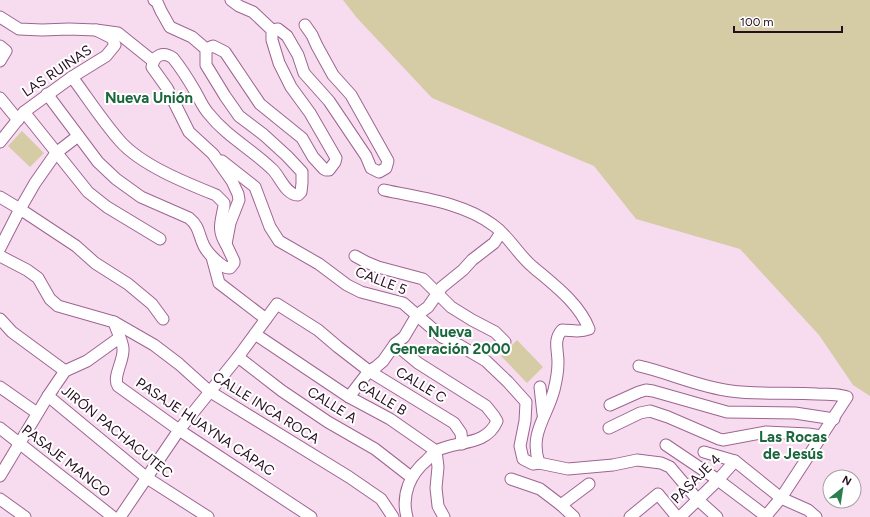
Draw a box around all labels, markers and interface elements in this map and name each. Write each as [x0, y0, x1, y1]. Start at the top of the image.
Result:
scale bar [734, 8, 842, 34]
text: 100 m [740, 15, 774, 29]
street label: LAS RUINAS [19, 42, 95, 100]
district label: Nueva Unión [105, 89, 193, 107]
street label: CALLE 5 [353, 263, 409, 299]
district label: Nueva Generación 2000 [390, 323, 511, 358]
street label: CALLE C [393, 363, 449, 407]
street label: CALLE INCA ROCA [209, 368, 323, 448]
street label: PASAJE HUAYNA CÁPAC [132, 374, 278, 480]
street label: CALLE B [354, 377, 410, 419]
street label: JIRÓN PACHACUTEC [58, 382, 176, 482]
street label: CALLE A [304, 383, 360, 427]
street label: PASAJE MANCO [18, 421, 114, 501]
district label: Las Rocas de Jesús [759, 428, 827, 463]
street label: PASAJE 4 [668, 450, 725, 507]
north arrow [822, 469, 862, 509]
text: N [840, 473, 854, 489]

